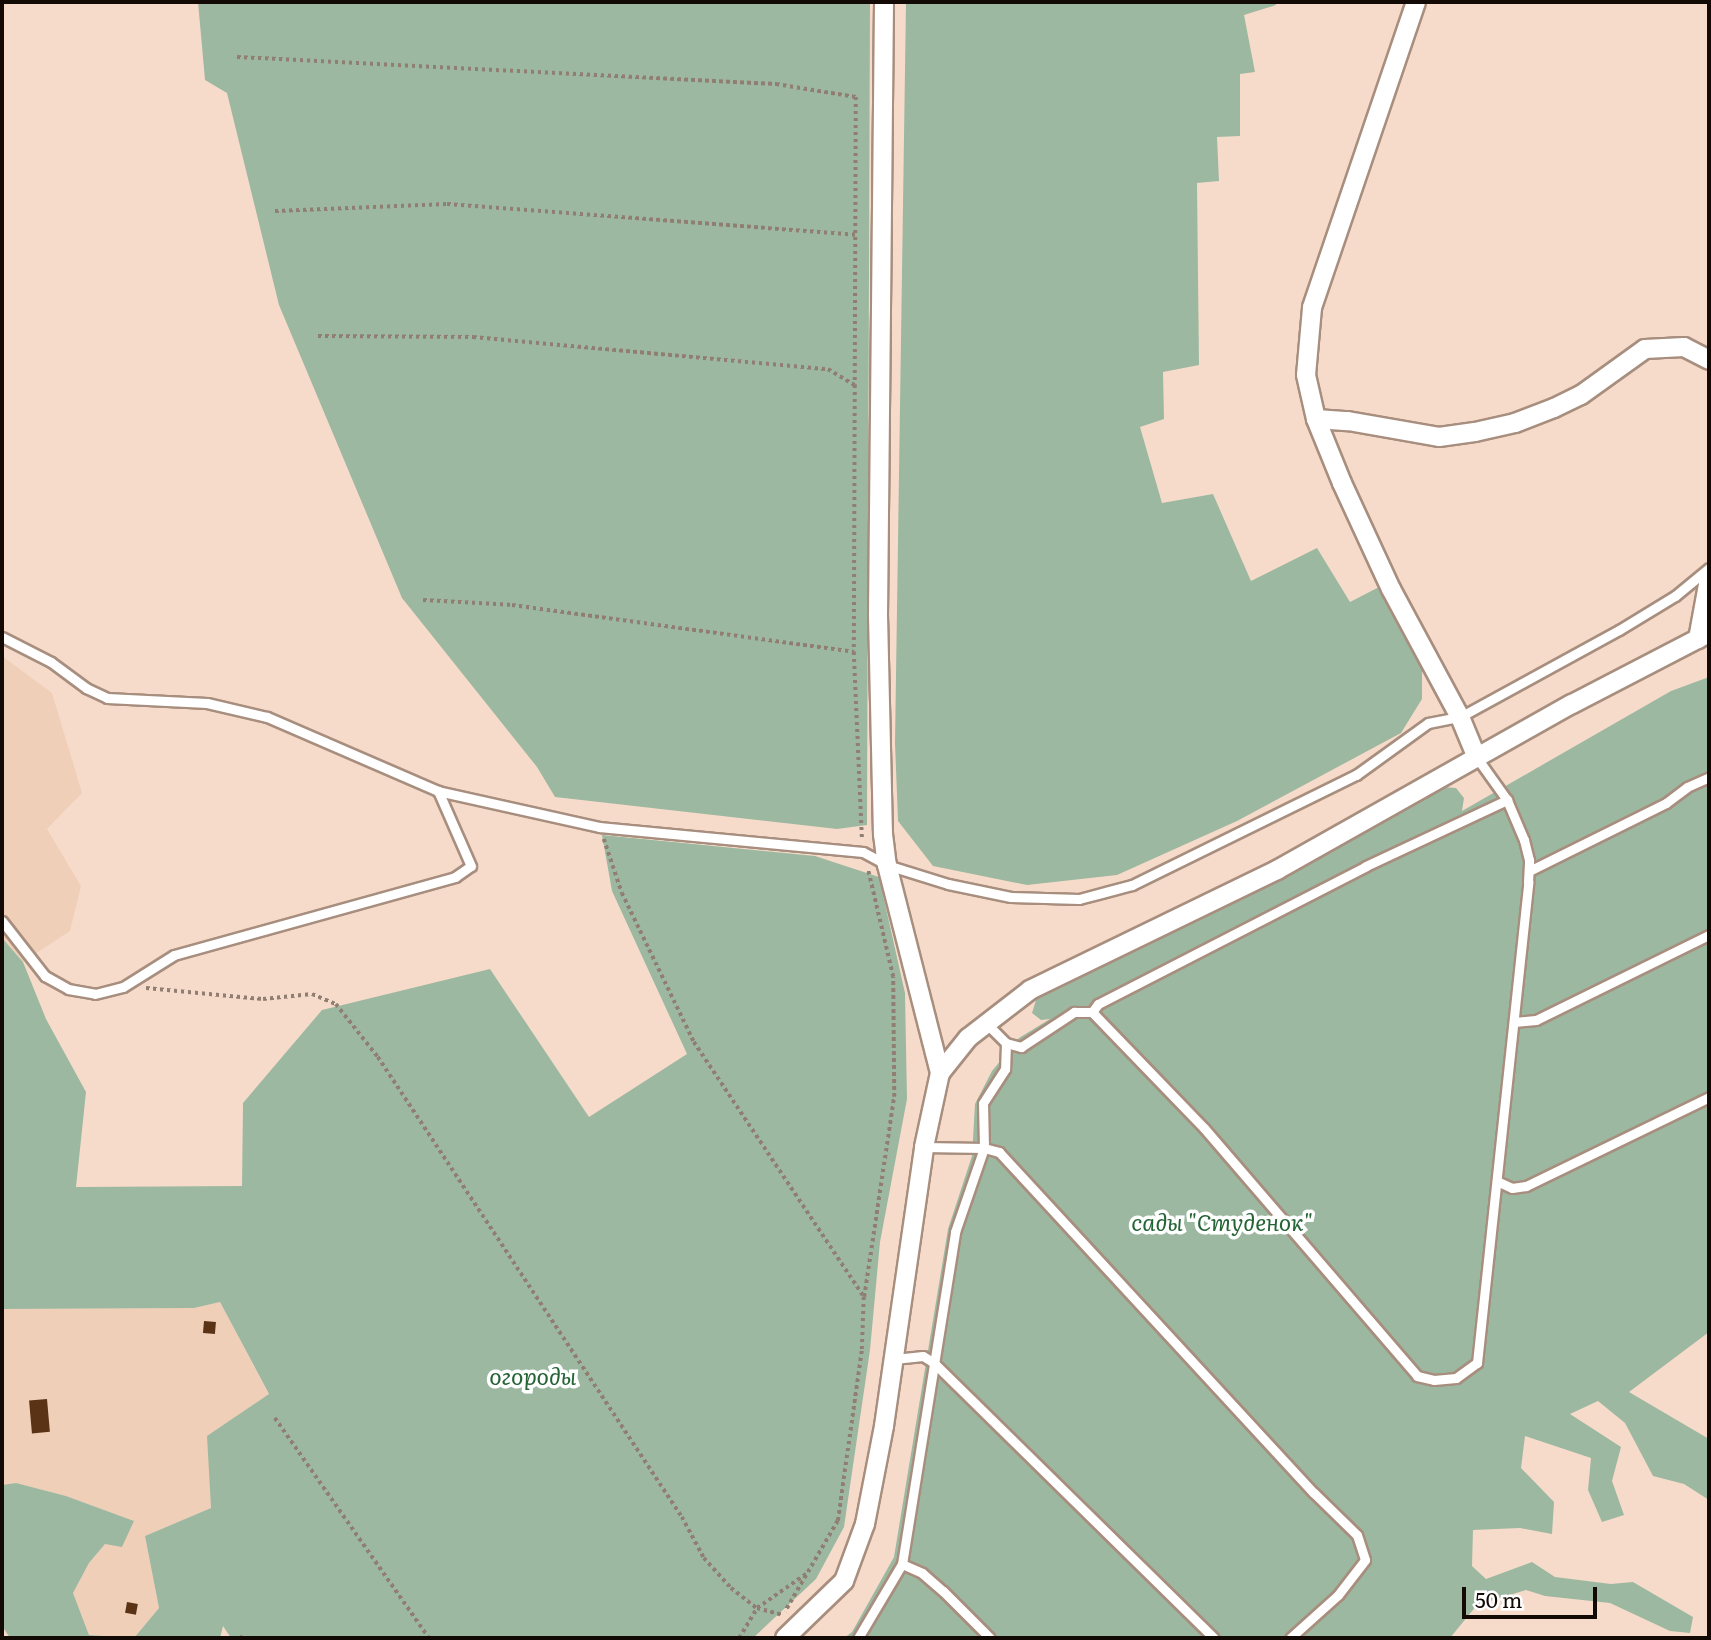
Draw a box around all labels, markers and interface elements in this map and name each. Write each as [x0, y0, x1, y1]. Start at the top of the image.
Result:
park label: сады "Студенок" [1131, 1207, 1313, 1235]
park label: огороды [489, 1361, 577, 1389]
scale bar [1466, 1574, 1601, 1618]
text: 50 m [1475, 1583, 1522, 1614]

